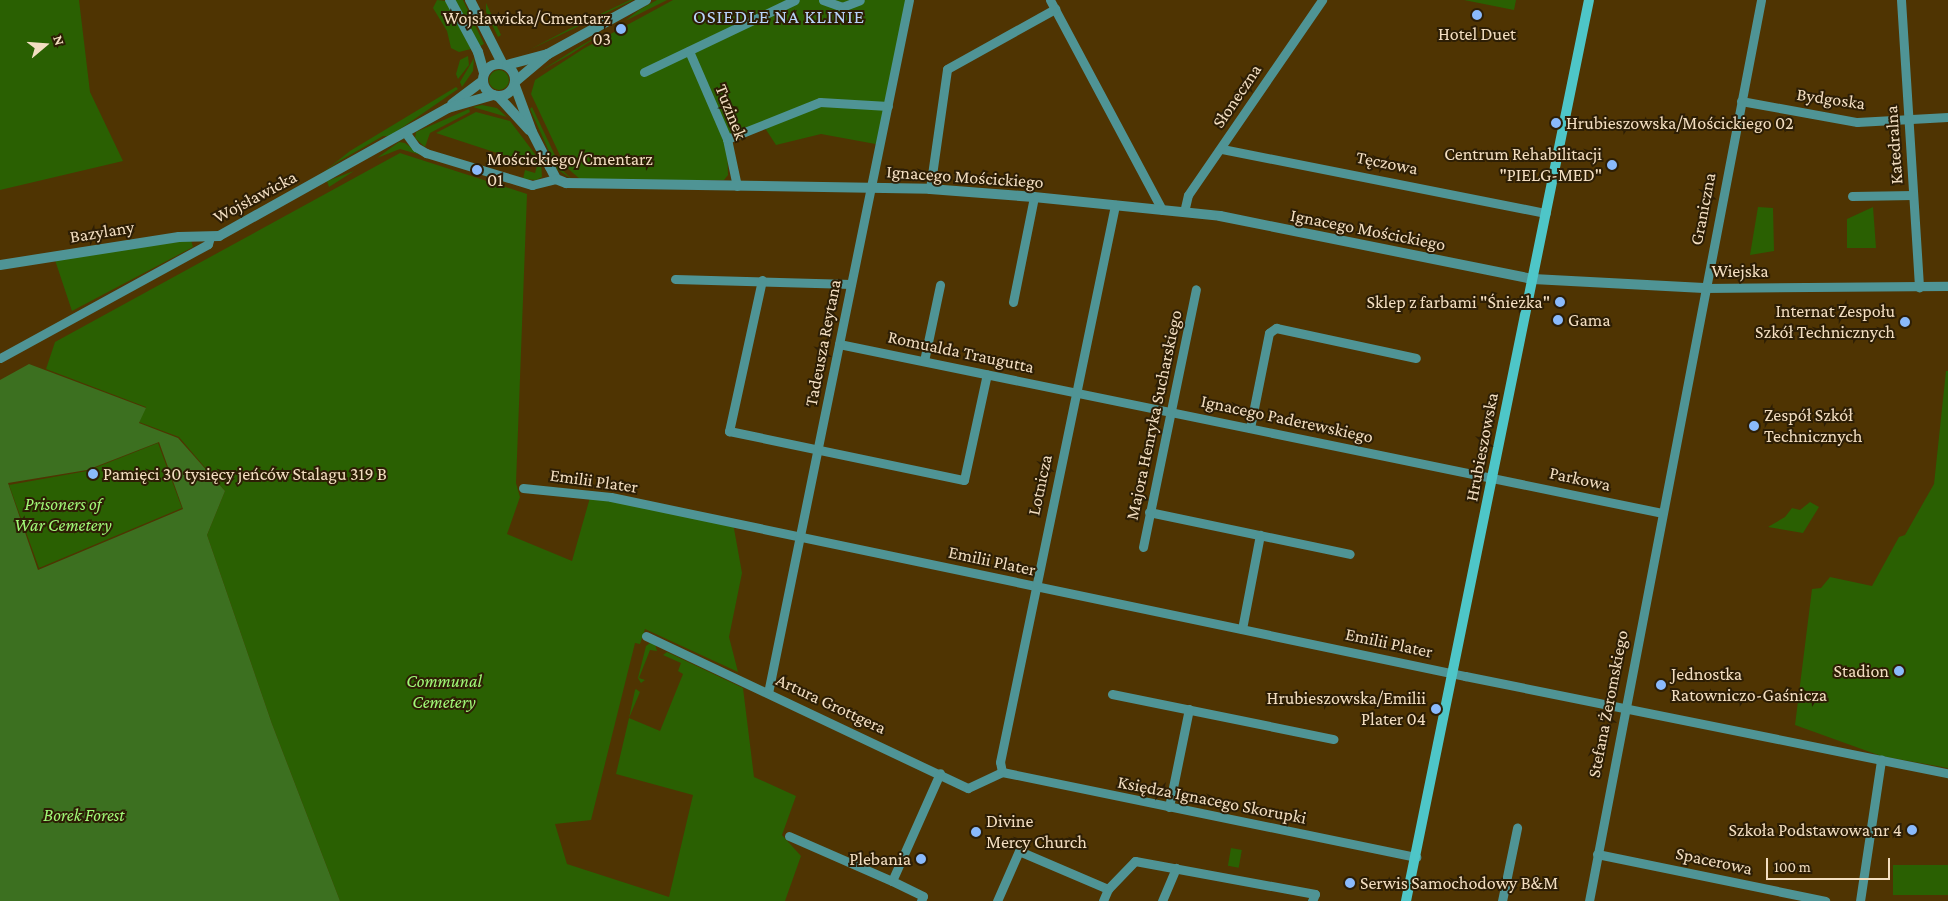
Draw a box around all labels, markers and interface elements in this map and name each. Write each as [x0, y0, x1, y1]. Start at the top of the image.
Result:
district label: OSIEDLE NA KLINIE [691, 6, 867, 28]
place label: Wojsławicka/Cmentarz 03 [443, 8, 611, 50]
marker: Hotel Duet [1471, 9, 1483, 21]
north arrow [20, 20, 70, 70]
marker: Wojsławicka/Cmentarz 03 [615, 23, 627, 35]
place label: Hotel Duet [1438, 23, 1516, 45]
text: N [50, 33, 68, 47]
street label: Słoneczna [1208, 60, 1266, 132]
street label: Tuzinek [710, 81, 752, 143]
street label: Bydgoska [1795, 84, 1867, 114]
street label: Katedralna [1880, 105, 1908, 185]
place label: Hrubieszowska/Mościckiego 02 [1566, 112, 1794, 134]
marker: Hrubieszowska/Mościckiego 02 [1550, 117, 1562, 129]
place label: Centrum Rehabilitacji "PIELG-MED" [1444, 144, 1602, 186]
street label: Tęczowa [1354, 146, 1420, 180]
place label: Mościckiego/Cmentarz 01 [487, 149, 653, 192]
marker: Centrum Rehabilitacji "PIELG-MED" [1606, 159, 1618, 171]
street label: Ignacego Mościckiego [886, 161, 1044, 193]
marker: Mościckiego/Cmentarz 01 [471, 164, 483, 176]
street label: Wojsławicka [210, 166, 300, 228]
street label: Graniczna [1685, 171, 1721, 247]
street label: Ignacego Mościckiego [1289, 204, 1447, 256]
street label: Bazylany [68, 216, 136, 248]
street label: Wiejska [1711, 260, 1769, 282]
street label: Tadeusza Reytana [800, 278, 846, 408]
place label: Sklep z farbami "Śnieżka" [1367, 291, 1550, 313]
marker: Sklep z farbami "Śnieżka" [1554, 296, 1566, 308]
place label: Internat Zespołu Szkół Technicznych [1755, 301, 1895, 344]
street label: Majora Henryka Sucharskiego [1121, 308, 1187, 522]
place label: Gama [1568, 309, 1611, 331]
marker: Gama [1552, 314, 1564, 326]
marker: Internat Zespołu Szkół Technicznych [1899, 316, 1911, 328]
street label: Romualda Traugutta [886, 326, 1036, 378]
street label: Ignacego Paderewskiego [1199, 390, 1375, 448]
street label: Hrubieszowska [1461, 391, 1503, 503]
place label: Zespół Szkół Technicznych [1764, 405, 1862, 448]
marker: Zespół Szkół Technicznych [1748, 420, 1760, 432]
street label: Lotnicza [1023, 453, 1057, 517]
street label: Parkowa [1547, 462, 1613, 496]
place label: Pamięci 30 tysięcy jeńców Stalagu 319 B [103, 463, 387, 485]
street label: Emilii Plater [549, 464, 639, 498]
marker: Pamięci 30 tysięcy jeńców Stalagu 319 B [87, 468, 99, 480]
park label: Prisoners of War Cemetery [14, 494, 112, 536]
street label: Emilii Plater [946, 541, 1038, 581]
street label: Emilii Plater [1343, 623, 1435, 663]
street label: Stefana Żeromskiego [1583, 628, 1633, 780]
place label: Stadion [1834, 660, 1889, 682]
place label: Jednostka Ratowniczo-Gaśnicza [1671, 664, 1827, 706]
marker: Stadion [1893, 665, 1905, 677]
street label: Artura Grottgera [773, 669, 889, 739]
park label: Communal Cemetery [406, 671, 482, 714]
marker: Jednostka Ratowniczo-Gaśnicza [1655, 679, 1667, 691]
place label: Hrubieszowska/Emilii Plater 04 [1267, 688, 1426, 731]
marker: Hrubieszowska/Emilii Plater 04 [1430, 703, 1442, 715]
street label: Księdza Ignacego Skorupki [1116, 771, 1308, 829]
park label: Borek Forest [43, 804, 125, 826]
place label: Divine Mercy Church [986, 811, 1087, 854]
place label: Szkoła Podstawowa nr 4 [1728, 819, 1902, 841]
marker: Szkoła Podstawowa nr 4 [1906, 824, 1918, 836]
marker: Divine Mercy Church [970, 826, 982, 838]
street label: Spacerowa [1674, 842, 1754, 880]
place label: Plebania [849, 848, 911, 870]
scale bar [1768, 848, 1892, 880]
marker: Plebania [915, 853, 927, 865]
text: 100 m [1774, 859, 1811, 875]
place label: Serwis Samochodowy B&M [1360, 872, 1558, 894]
marker: Serwis Samochodowy B&M [1344, 877, 1356, 889]

